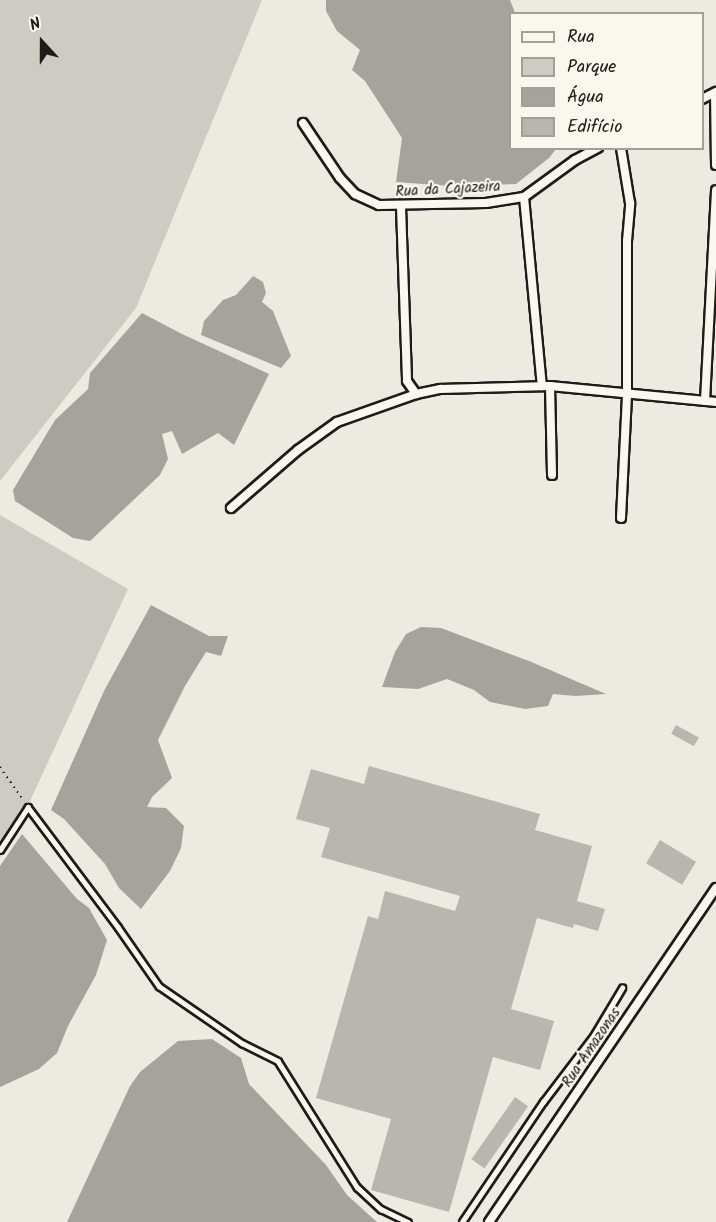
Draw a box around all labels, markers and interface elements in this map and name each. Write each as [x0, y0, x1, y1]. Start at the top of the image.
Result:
text: N [26, 11, 45, 38]
north arrow [12, 12, 72, 72]
legend [509, 12, 704, 150]
text: Rua [567, 23, 595, 52]
text: Parque [567, 53, 616, 82]
text: Água [567, 83, 604, 112]
text: Edifício [567, 113, 622, 142]
street label: Rua da Cajazeira [395, 178, 501, 202]
street label: Rua Amazonas [559, 1005, 625, 1091]

